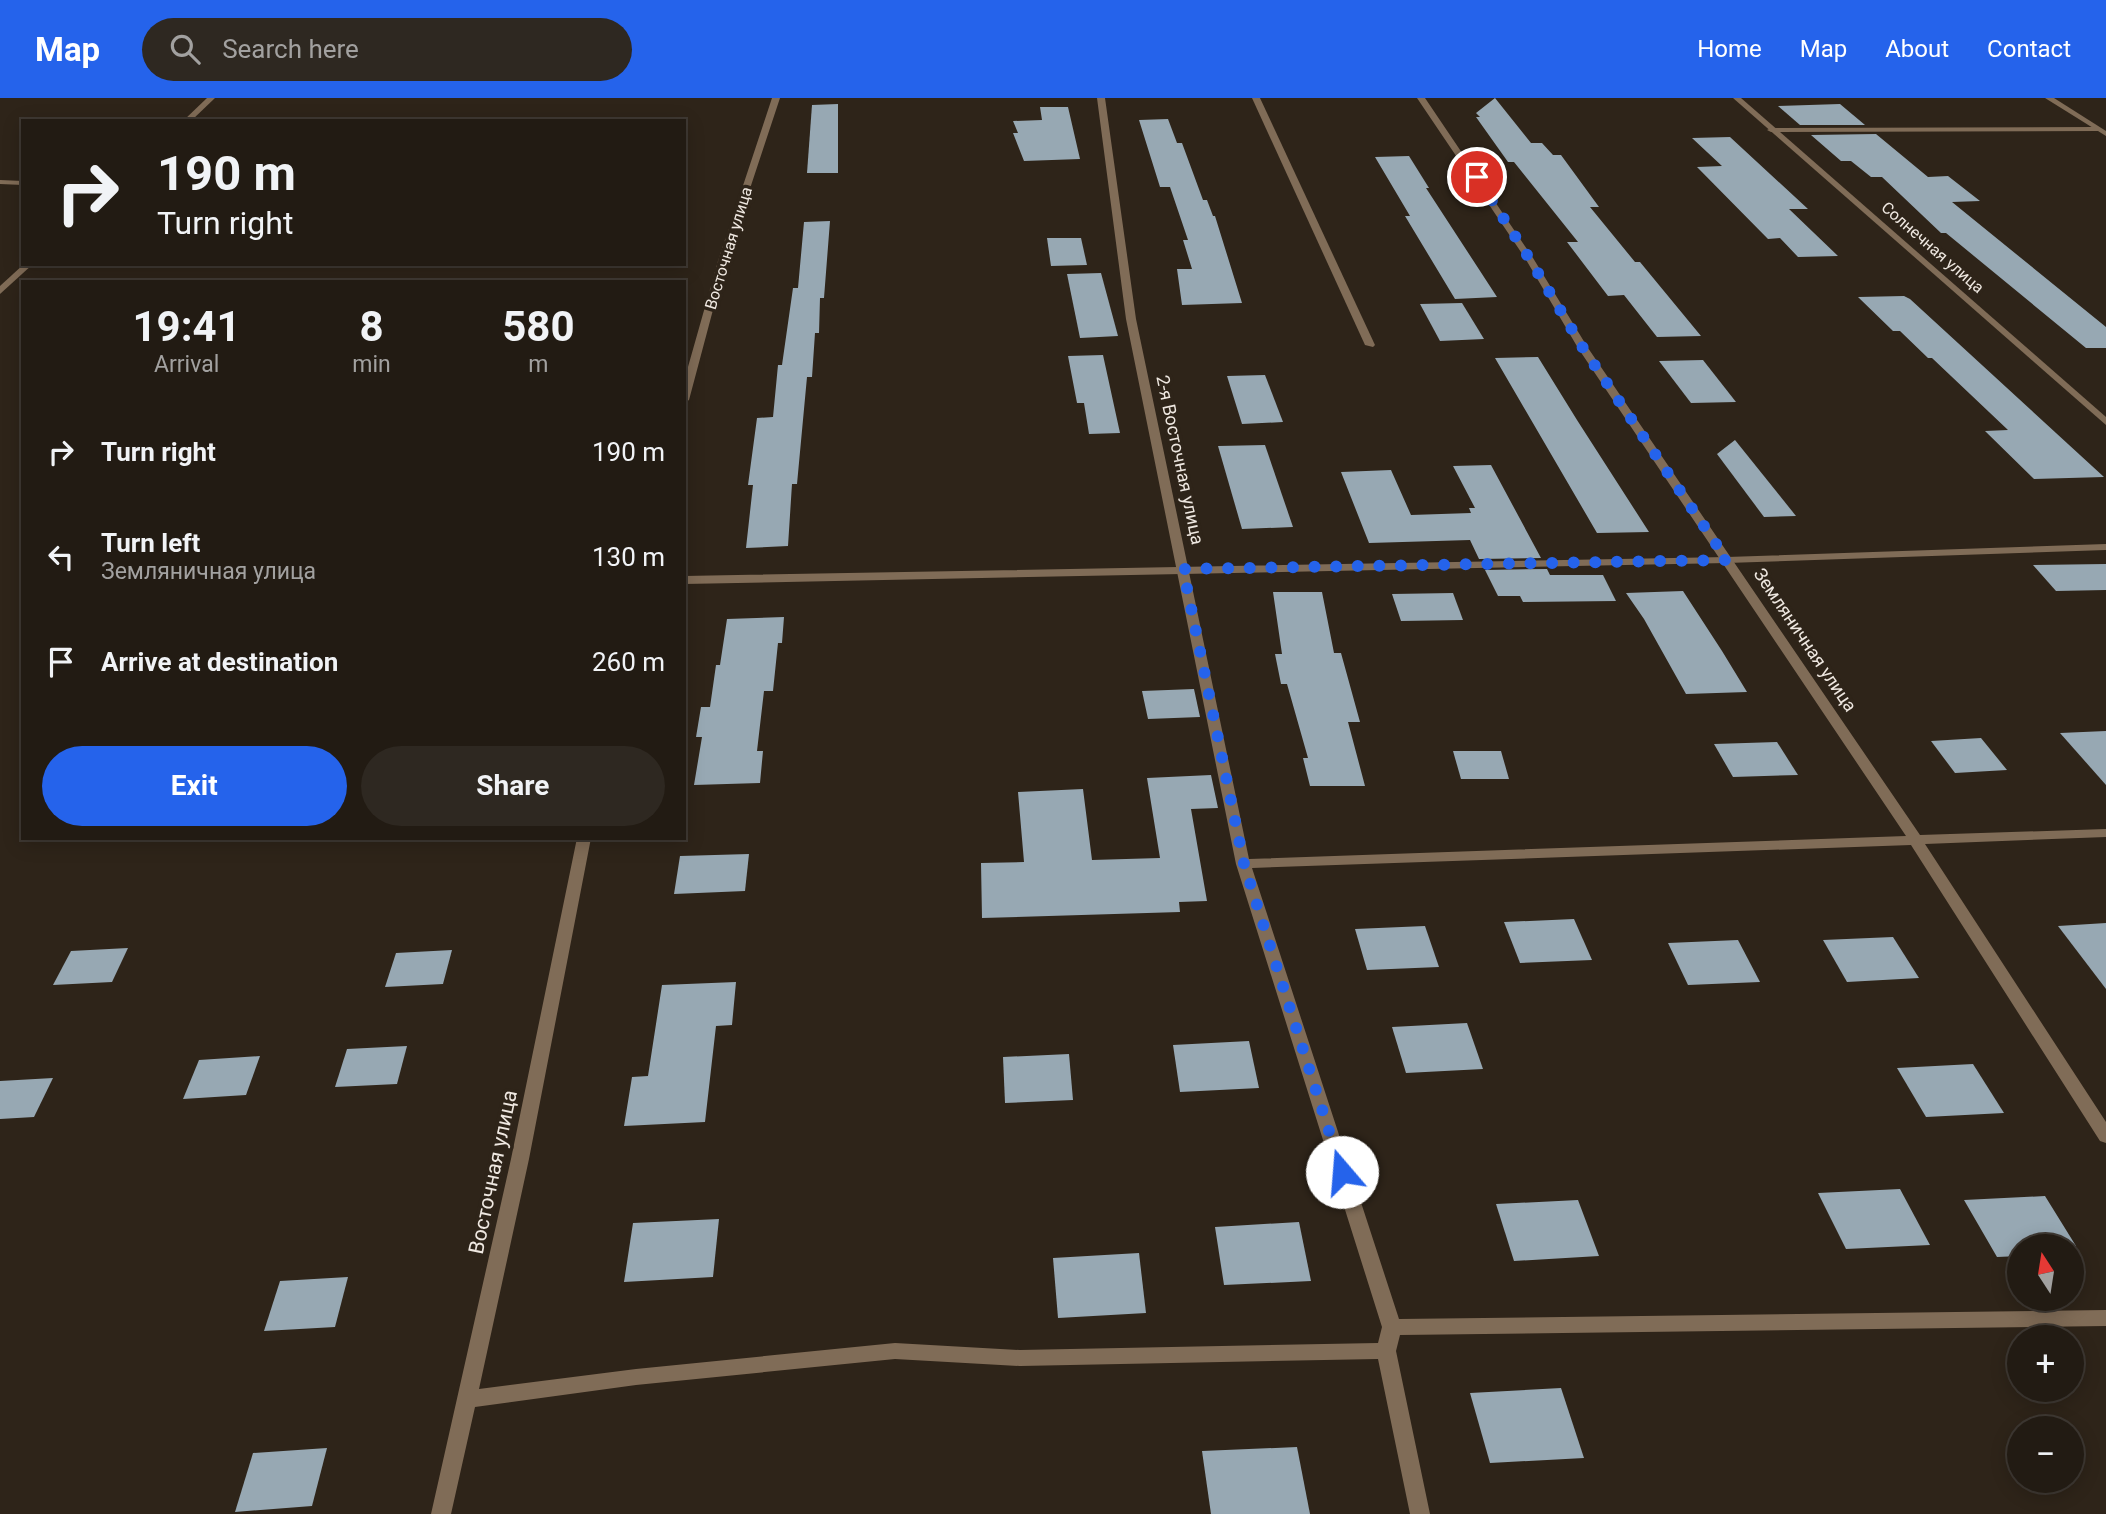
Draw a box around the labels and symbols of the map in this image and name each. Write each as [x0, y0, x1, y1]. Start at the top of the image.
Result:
pin [1447, 147, 1507, 207]
street label: Восточная улица [701, 185, 756, 312]
street label: Солнечная улица [1878, 198, 1988, 297]
street label: 2-я Восточная улица [1152, 373, 1209, 546]
street label: Земляничная улица [1750, 564, 1861, 715]
street label: Восточная улица [464, 1088, 522, 1256]
position arrow [1305, 1135, 1379, 1209]
north arrow [2007, 1234, 2084, 1311]

